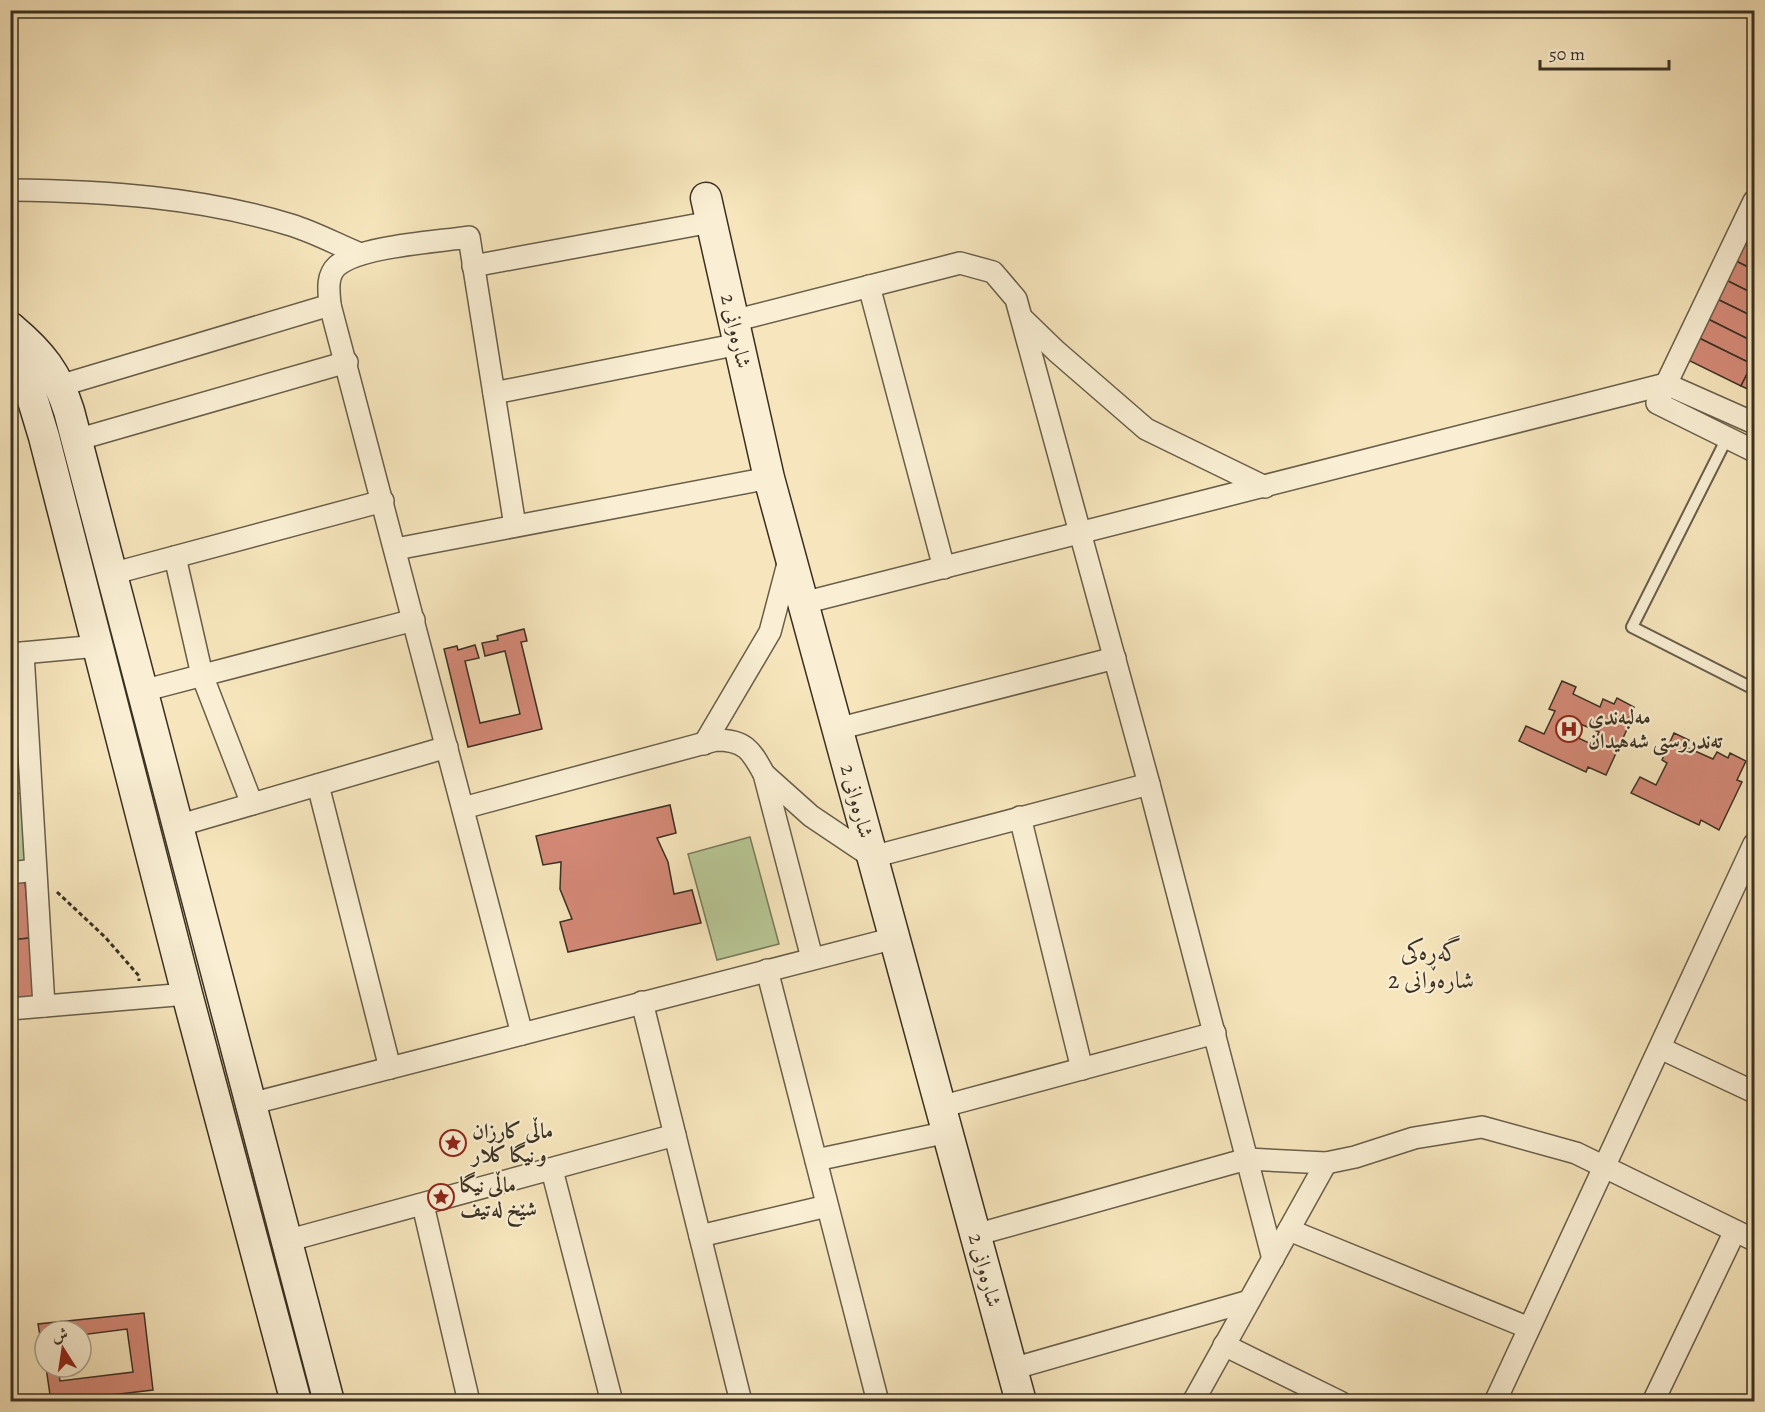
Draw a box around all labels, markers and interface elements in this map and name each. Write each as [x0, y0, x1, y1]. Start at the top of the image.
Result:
scale bar [1540, 33, 1669, 71]
text: 50 m [1549, 42, 1585, 66]
street label: شارەوانی 2 [714, 291, 758, 371]
place label: مەلبەندی تەندروستی شەهیدان [1588, 703, 1723, 756]
hospital icon: مەلبەندی تەندروستی شەهیدان [1554, 714, 1584, 744]
street label: شارەوانی 2 [834, 761, 880, 841]
district label: گەڕەکی شارەوانی 2 [1388, 935, 1474, 996]
place label: ماڵی کارزان و نیگا کلار [470, 1117, 553, 1169]
place icon: ماڵی کارزان و نیگا کلار [438, 1128, 468, 1158]
place label: ماڵی نیگا شێخ لەتیف [460, 1171, 537, 1228]
place icon: ماڵی نیگا شێخ لەتیف [426, 1182, 456, 1212]
street label: شارەوانی 2 [962, 1230, 1008, 1310]
north arrow [33, 1319, 93, 1379]
text: ش [50, 1323, 70, 1348]

